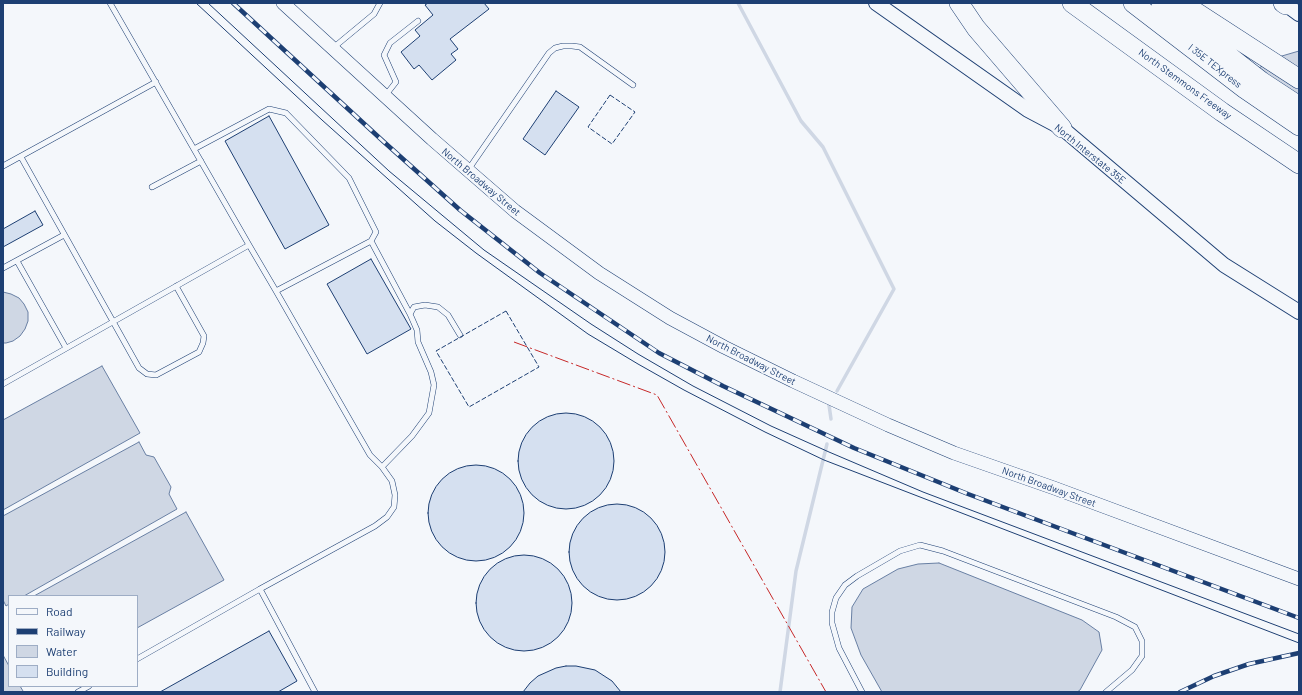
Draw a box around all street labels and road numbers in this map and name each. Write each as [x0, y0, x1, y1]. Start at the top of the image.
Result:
street label: I 35E TEXpress [1186, 41, 1244, 91]
street label: North Stemmons Freeway [1136, 46, 1234, 122]
street label: North Interstate 35E [1052, 122, 1128, 186]
street label: North Broadway Street [439, 146, 523, 218]
street label: North Broadway Street [704, 332, 798, 388]
street label: North Broadway Street [1000, 464, 1098, 510]

